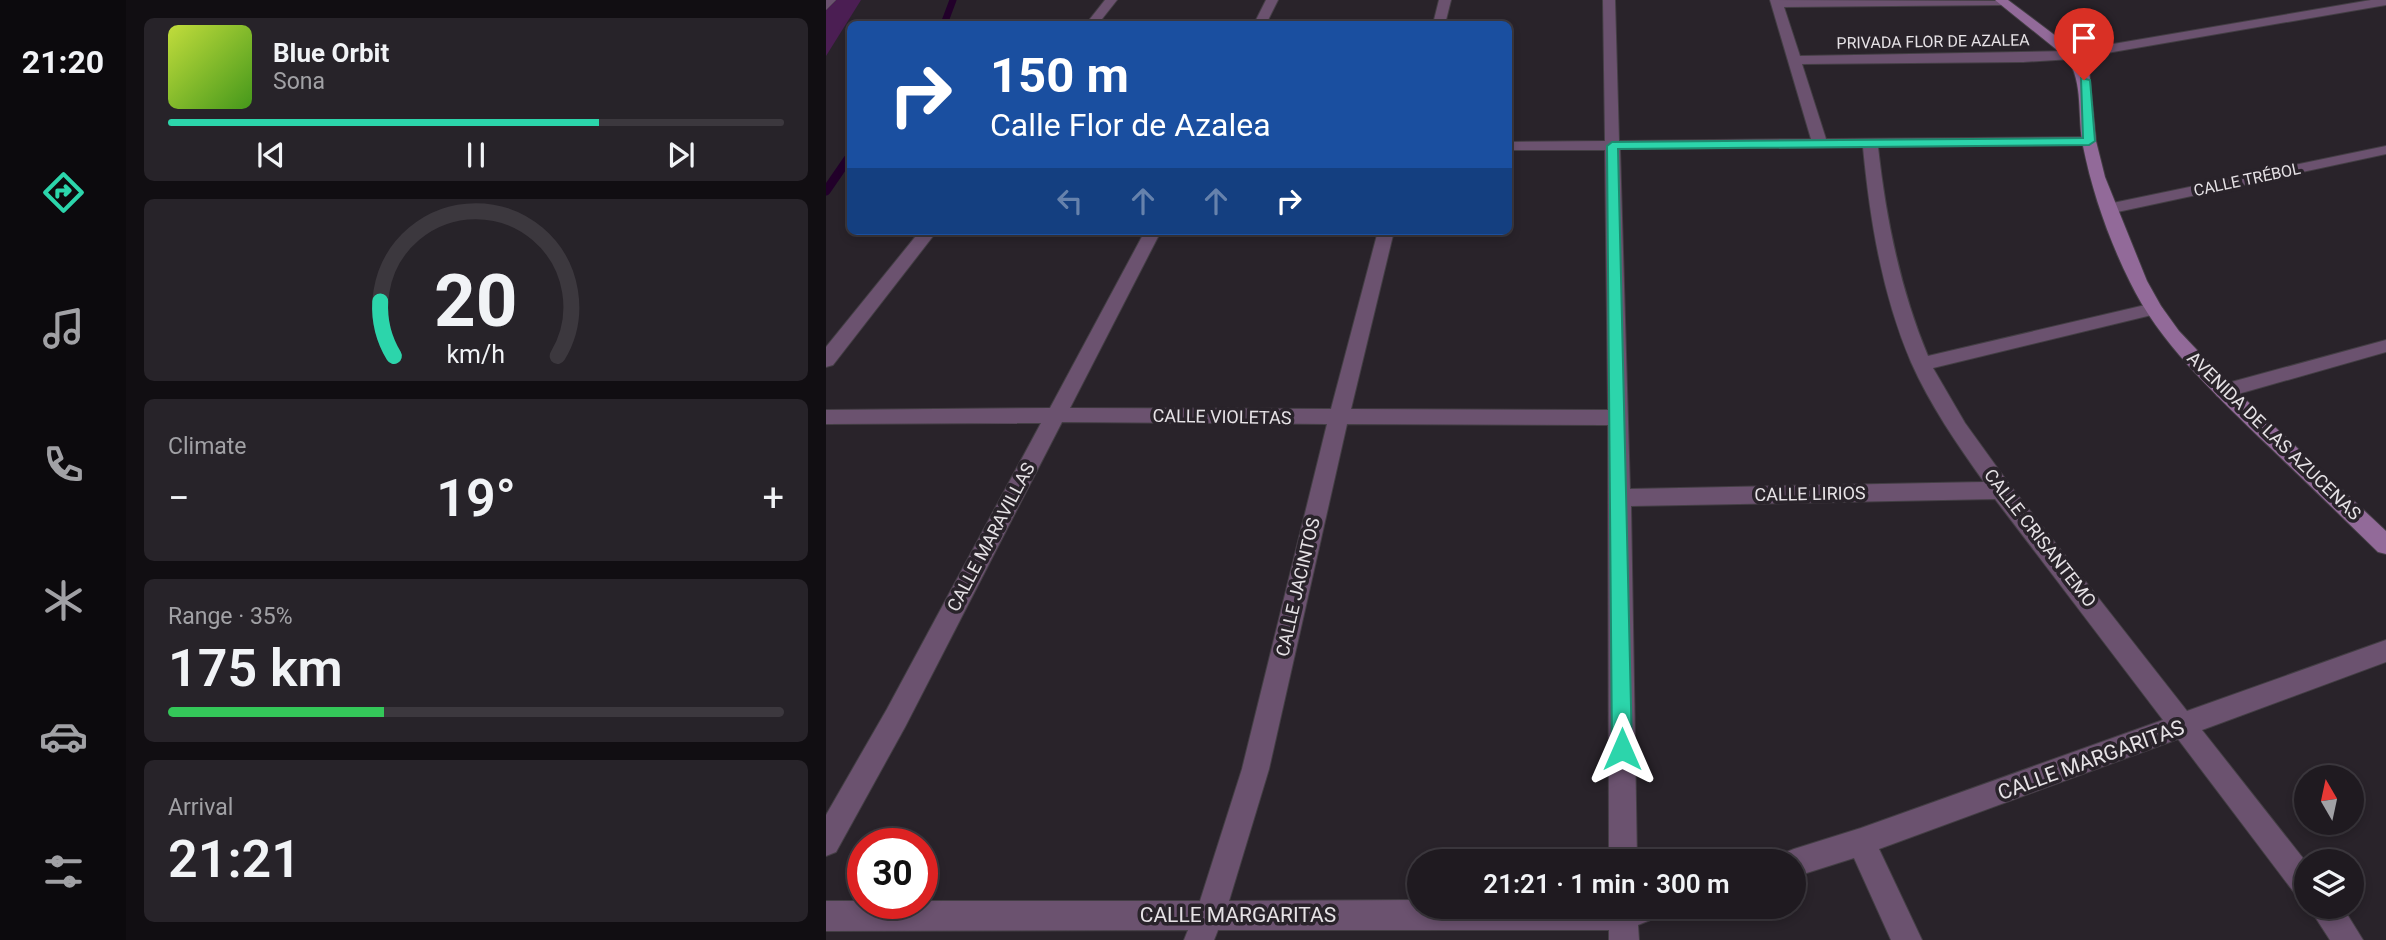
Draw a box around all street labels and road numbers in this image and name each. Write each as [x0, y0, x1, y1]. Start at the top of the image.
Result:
street label: PRIVADA FLOR DE AZALEA [1836, 30, 2030, 53]
street label: CALLE TRÉBOL [2192, 159, 2303, 200]
street label: AVENIDA DE LAS AZUCENAS [2183, 347, 2366, 524]
street label: CALLE VIOLETAS [1152, 405, 1292, 428]
street label: CALLE MARAVILLAS [942, 458, 1039, 615]
street label: CALLE CRISANTEMO [1980, 465, 2101, 611]
street label: CALLE LIRIOS [1754, 482, 1866, 505]
street label: CALLE JACINTOS [1271, 515, 1324, 658]
street label: CALLE MARGARITAS [1995, 715, 2187, 805]
street label: CALLE MARGARITAS [1140, 903, 1336, 927]

